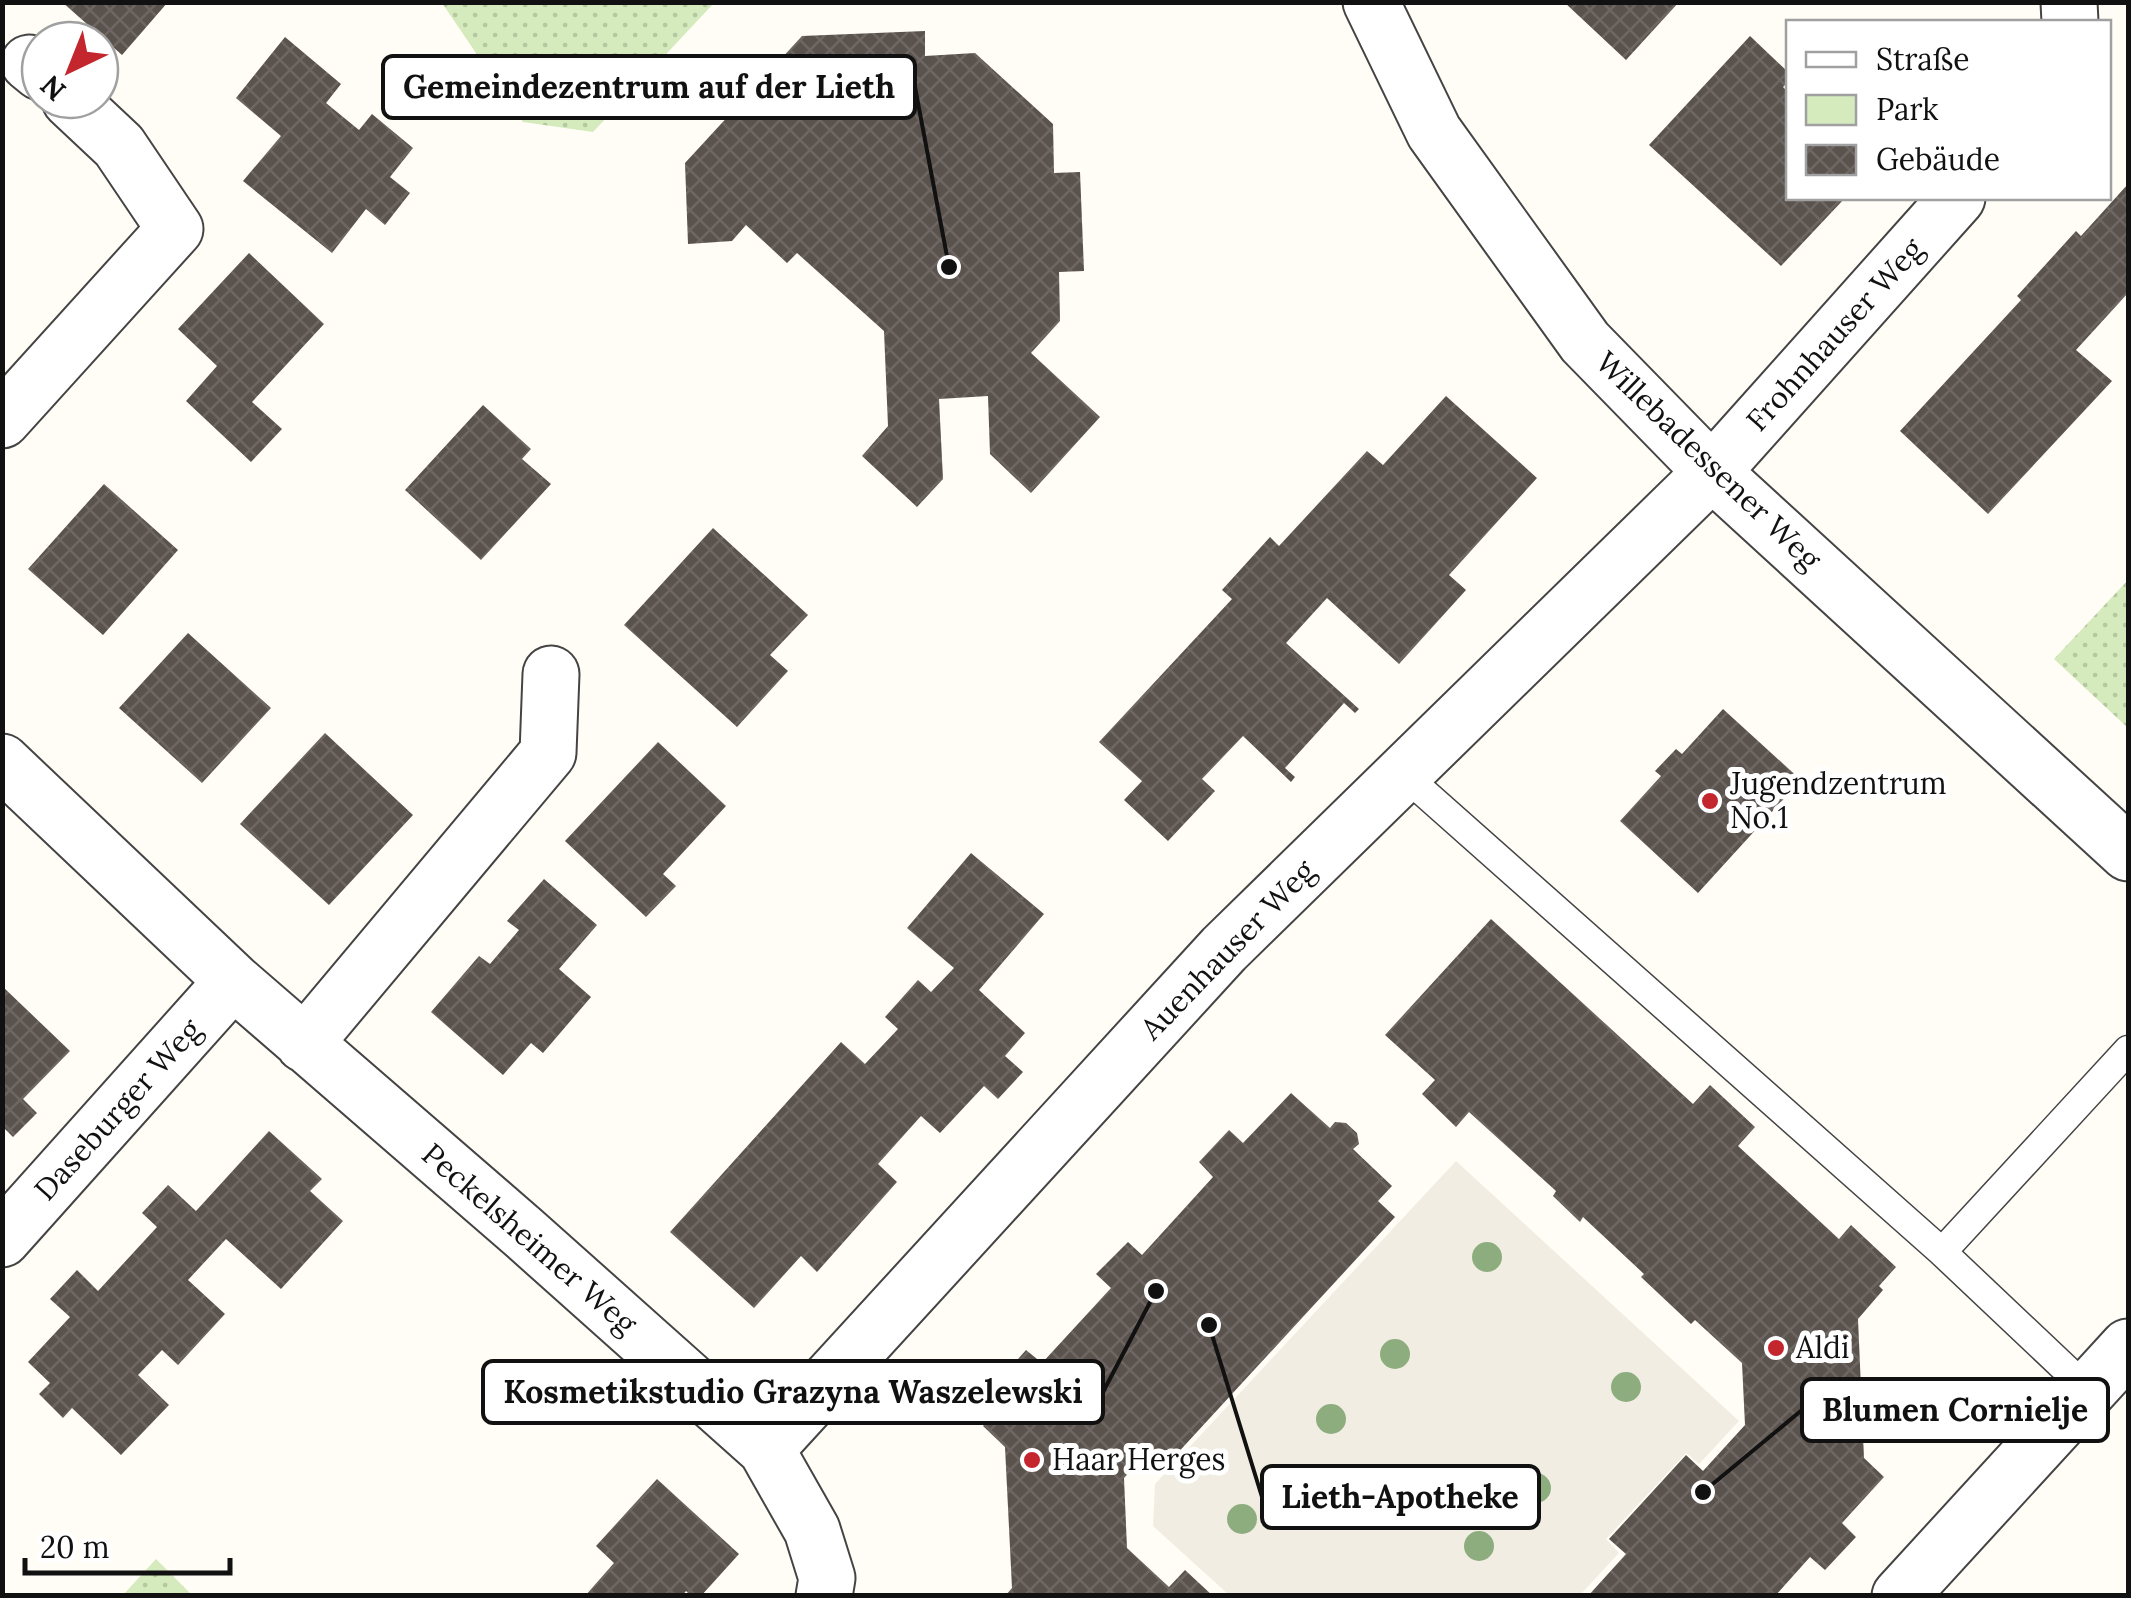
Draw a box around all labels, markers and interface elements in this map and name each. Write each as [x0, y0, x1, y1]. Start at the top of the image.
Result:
north arrow [20, 20, 120, 120]
legend [1786, 20, 2111, 200]
text: Straße [1876, 40, 1969, 78]
callout: Gemeindezentrum auf der Lieth [383, 56, 915, 118]
text: Gemeindezentrum auf der Lieth [403, 66, 895, 107]
text: N [33, 68, 73, 109]
text: Park [1876, 90, 1938, 128]
text: Gebäude [1876, 140, 2000, 178]
street label: Frohnhauser Weg [1738, 229, 1932, 439]
street label: Willebadessener Weg [1587, 343, 1830, 579]
place label: Jugendzentrum No.1 [1729, 764, 1947, 836]
marker: Jugendzentrum No.1 [1699, 790, 1721, 812]
street label: Auenhauser Weg [1131, 851, 1324, 1048]
street label: Daseburger Weg [26, 1010, 210, 1209]
street label: Peckelsheimer Weg [414, 1135, 646, 1344]
place label: Aldi [1795, 1328, 1849, 1366]
marker: Aldi [1765, 1337, 1787, 1359]
callout: Kosmetikstudio Grazyna Waszelewski [483, 1361, 1103, 1423]
text: Kosmetikstudio Grazyna Waszelewski [503, 1371, 1083, 1412]
callout: Blumen Cornielje [1802, 1379, 2108, 1441]
text: Blumen Cornielje [1822, 1389, 2088, 1430]
place label: Haar Herges [1052, 1440, 1225, 1479]
marker: Haar Herges [1021, 1449, 1043, 1471]
callout: Lieth-Apotheke [1262, 1466, 1539, 1528]
text: Lieth-Apotheke [1281, 1476, 1519, 1517]
scale bar [25, 1513, 230, 1575]
text: 20 m [40, 1528, 109, 1566]

